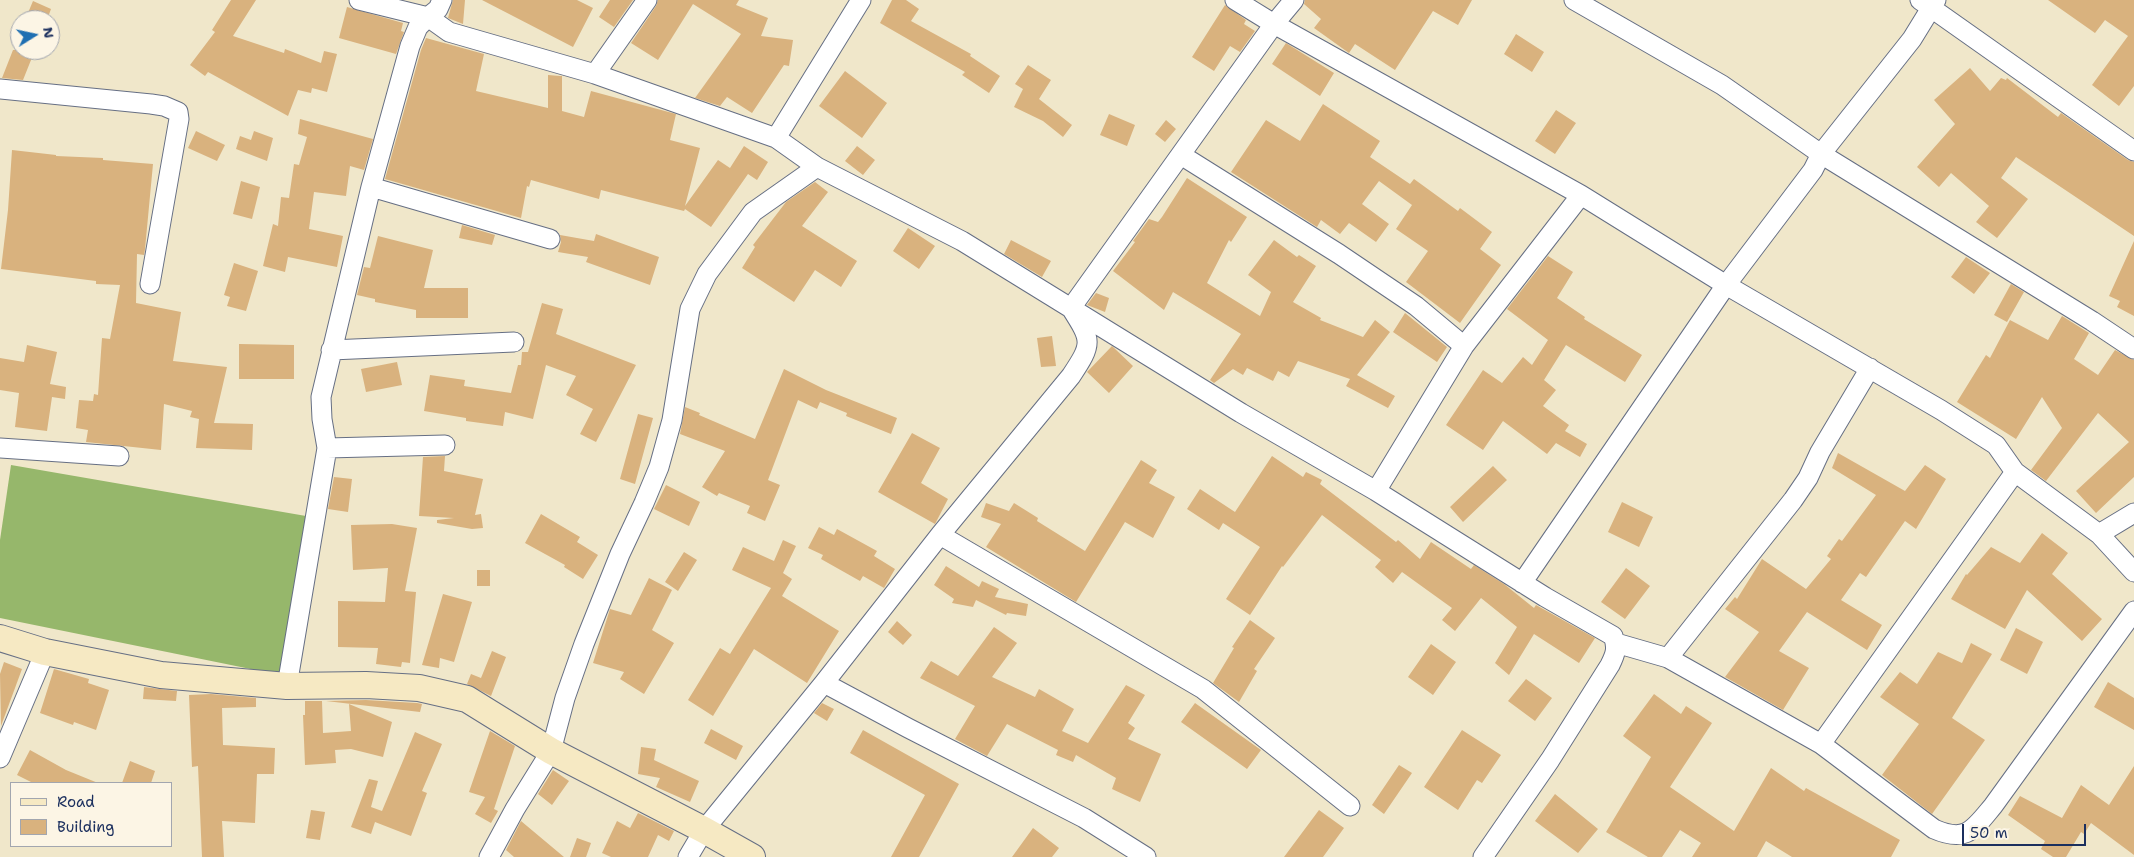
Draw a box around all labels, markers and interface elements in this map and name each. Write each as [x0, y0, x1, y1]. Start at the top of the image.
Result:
north arrow [10, 10, 60, 60]
text: N [39, 26, 59, 40]
legend [10, 782, 172, 847]
text: Road [57, 792, 95, 812]
scale bar [1964, 814, 2088, 846]
text: Building [57, 817, 114, 837]
text: 50 m [1970, 823, 2008, 843]

